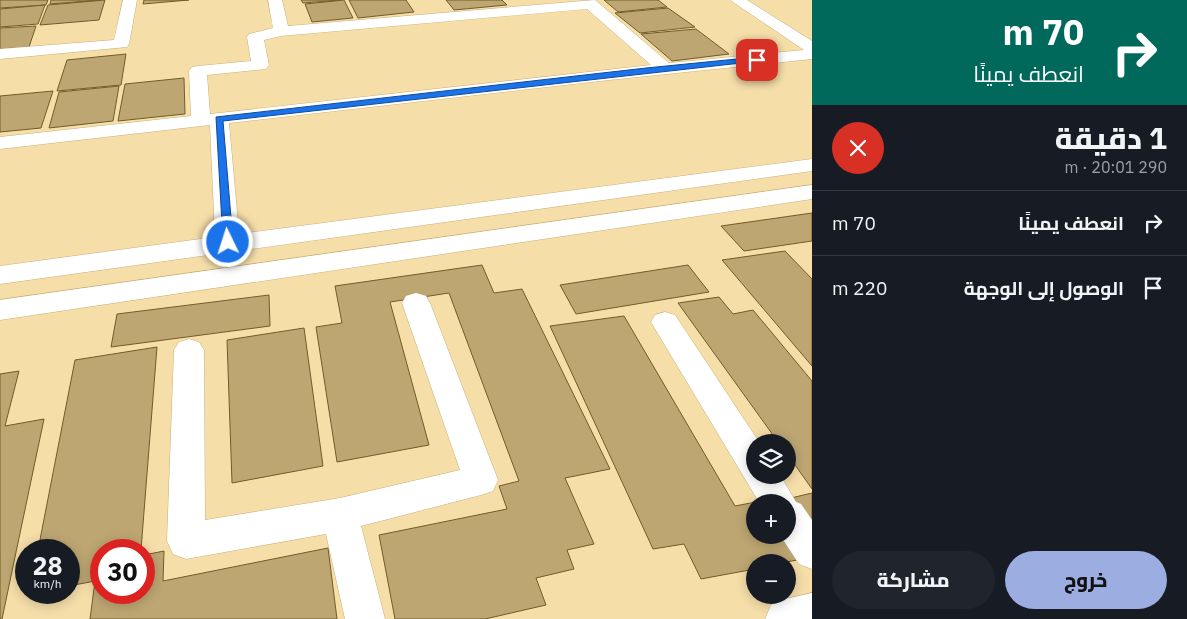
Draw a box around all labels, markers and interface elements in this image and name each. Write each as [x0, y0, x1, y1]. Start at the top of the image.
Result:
text: 70 m [1002, 9, 1084, 55]
icon: right [1102, 20, 1167, 85]
pin [736, 39, 778, 81]
icon: arrive [743, 46, 771, 74]
text: انعطف يمينًا [973, 59, 1084, 88]
text: 1 دقيقة [1055, 118, 1167, 157]
button: close [832, 122, 884, 174]
text: 290 m · 20:01 [1065, 157, 1167, 177]
icon: right [1139, 209, 1167, 237]
text: 70 m [832, 211, 876, 235]
text: انعطف يمينًا [1018, 211, 1124, 235]
position arrow [201, 215, 253, 267]
icon: arrive [1139, 274, 1167, 302]
text: 220 m [832, 276, 887, 300]
text: الوصول إلى الوجهة [964, 276, 1124, 300]
map controls [746, 434, 796, 604]
button: layers [746, 434, 796, 484]
button: + [746, 494, 796, 544]
speed limit sign: 30 [90, 539, 155, 604]
text: 28 [32, 549, 63, 582]
button: مشاركة [832, 551, 995, 609]
button: خروج [1005, 551, 1167, 609]
button: − [746, 554, 796, 604]
text: km/h [33, 576, 62, 591]

